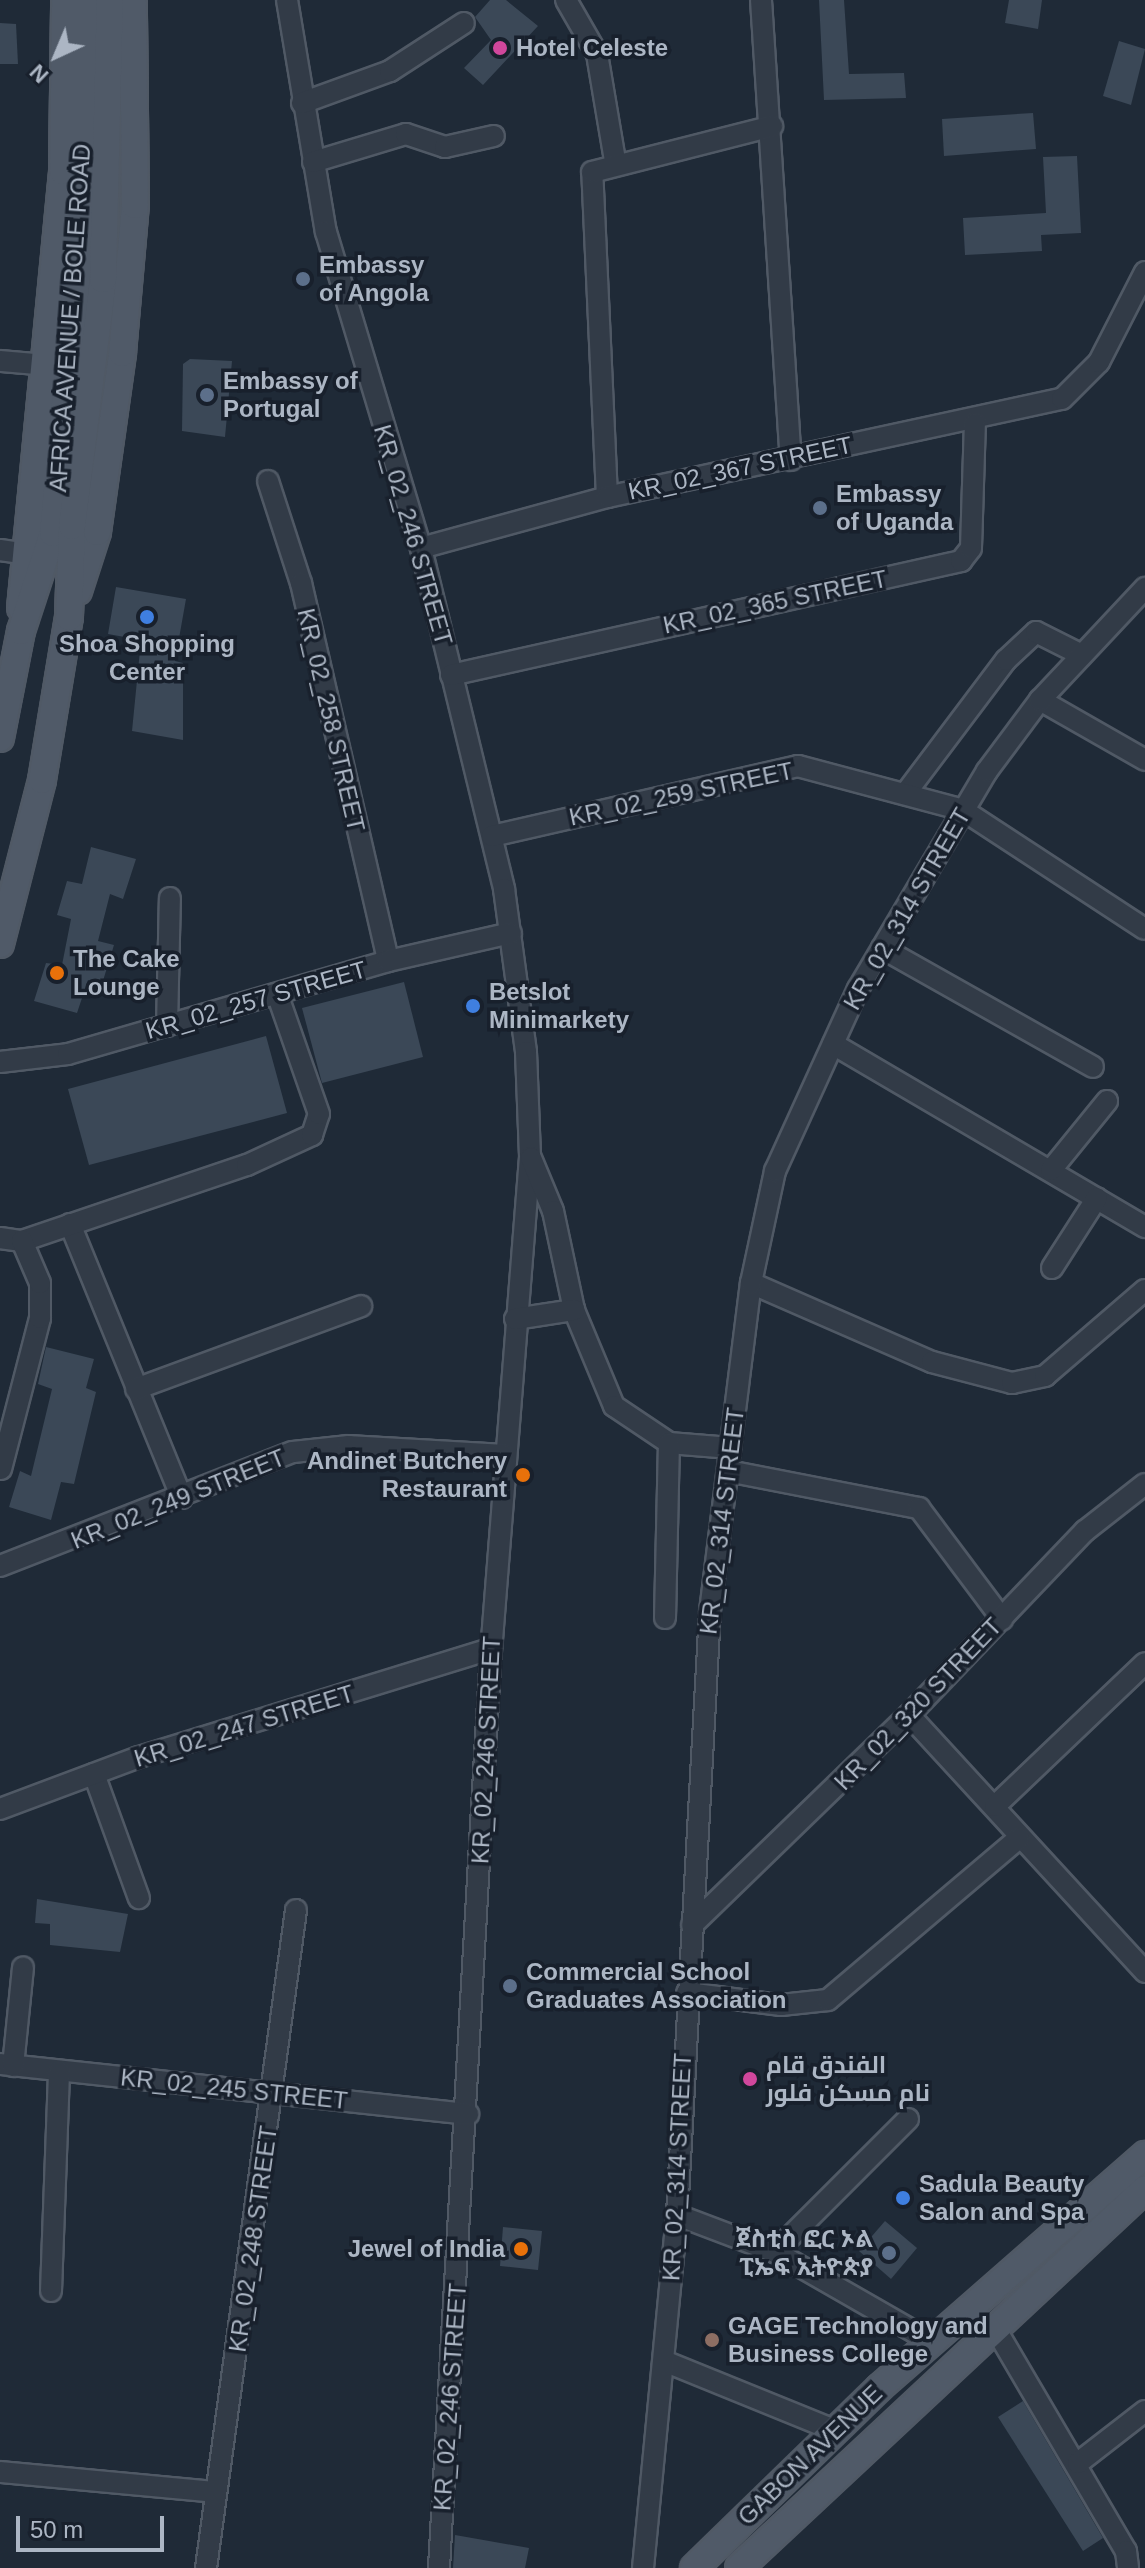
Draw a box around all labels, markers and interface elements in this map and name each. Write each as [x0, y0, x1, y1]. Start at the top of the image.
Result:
north arrow [16, 16, 96, 96]
place label: Hotel Celeste [516, 34, 668, 62]
marker: Hotel Celeste [491, 39, 509, 57]
text: N [25, 59, 53, 88]
street label: AFRICA AVENUE / BOLE ROAD [43, 142, 97, 494]
place label: Embassy of Angola [319, 251, 430, 307]
marker: Embassy of Angola [294, 270, 312, 288]
place label: Embassy of Portugal [223, 367, 358, 423]
marker: Embassy of Portugal [198, 386, 216, 404]
street label: KR_02_246 STREET [368, 421, 458, 649]
street label: KR_02_367 STREET [625, 430, 855, 506]
place label: Embassy of Uganda [836, 480, 953, 536]
marker: Embassy of Uganda [811, 499, 829, 517]
street label: KR_02_365 STREET [660, 564, 890, 640]
street label: KR_02_258 STREET [291, 606, 371, 834]
marker: Shoa Shopping Center [138, 608, 156, 626]
place label: Shoa Shopping Center [59, 630, 235, 686]
street label: KR_02_259 STREET [566, 756, 796, 832]
street label: KR_02_314 STREET [837, 803, 977, 1015]
place label: The Cake Lounge [73, 945, 180, 1001]
street label: KR_02_257 STREET [142, 955, 370, 1045]
marker: The Cake Lounge [48, 964, 66, 982]
place label: Betslot Minimarkety [489, 978, 629, 1034]
marker: Betslot Minimarkety [464, 997, 482, 1015]
street label: KR_02_314 STREET [694, 1406, 750, 1636]
street label: KR_02_249 STREET [67, 1443, 289, 1555]
place label: Andinet Butchery Restaurant [307, 1447, 507, 1503]
marker: Andinet Butchery Restaurant [514, 1466, 532, 1484]
street label: KR_02_320 STREET [828, 1612, 1008, 1796]
street label: KR_02_246 STREET [466, 1635, 506, 1865]
street label: KR_02_247 STREET [131, 1679, 357, 1773]
place label: Commercial School Graduates Association [526, 1958, 787, 2014]
marker: Commercial School Graduates Association [501, 1977, 519, 1995]
place label: الفندق قام نام مسكن فلور [766, 2051, 930, 2107]
street label: KR_02_314 STREET [657, 2052, 697, 2282]
street label: KR_02_245 STREET [119, 2063, 349, 2115]
marker: الفندق قام نام مسكن فلور [741, 2070, 759, 2088]
street label: KR_02_248 STREET [223, 2124, 283, 2354]
place label: Sadula Beauty Salon and Spa [919, 2170, 1084, 2226]
marker: Sadula Beauty Salon and Spa [894, 2189, 912, 2207]
place label: ጀስቲስ ፎር ኦል ፒኤፍ ኢትዮጵያ [736, 2225, 873, 2281]
place label: Jewel of India [348, 2235, 505, 2263]
marker: Jewel of India [512, 2240, 530, 2258]
marker: ጀስቲስ ፎር ኦል ፒኤፍ ኢትዮጵያ [880, 2244, 898, 2262]
street label: KR_02_246 STREET [428, 2282, 472, 2512]
place label: GAGE Technology and Business College [728, 2312, 988, 2368]
marker: GAGE Technology and Business College [703, 2331, 721, 2349]
street label: GABON AVENUE [732, 2379, 888, 2531]
scale bar [20, 2500, 168, 2550]
text: 50 m [30, 2516, 83, 2543]

